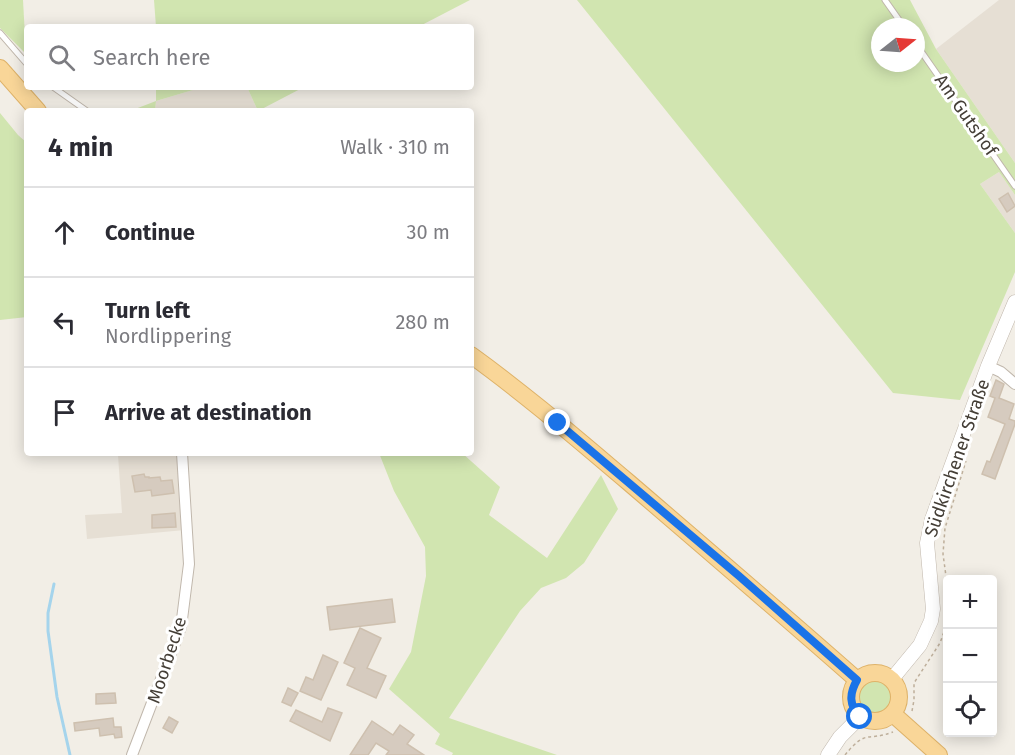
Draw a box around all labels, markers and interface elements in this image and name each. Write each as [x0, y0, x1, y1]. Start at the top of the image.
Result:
north arrow [871, 18, 925, 72]
search box [24, 24, 474, 90]
icon: search [45, 41, 78, 74]
text: Search here [93, 44, 211, 71]
street label: Am Gutshof [930, 70, 1003, 162]
text: 4 min [48, 132, 113, 163]
text: Walk · 310 m [340, 135, 450, 159]
icon: ahead [48, 216, 81, 249]
text: Continue [105, 219, 195, 246]
text: 30 m [406, 220, 450, 244]
text: Turn left [105, 297, 190, 324]
icon: left [48, 306, 81, 339]
text: 280 m [395, 310, 450, 334]
text: Nordlippering [105, 324, 231, 348]
street label: Südkirchener Straße [920, 376, 994, 540]
icon: arrive [48, 396, 81, 429]
text: Arrive at destination [105, 399, 312, 426]
route end [544, 409, 570, 435]
map controls [943, 575, 997, 737]
button: + [943, 575, 997, 629]
street label: Moorbecke [143, 614, 191, 706]
button: − [943, 629, 997, 683]
button: locate [943, 683, 997, 737]
route start [846, 703, 872, 729]

